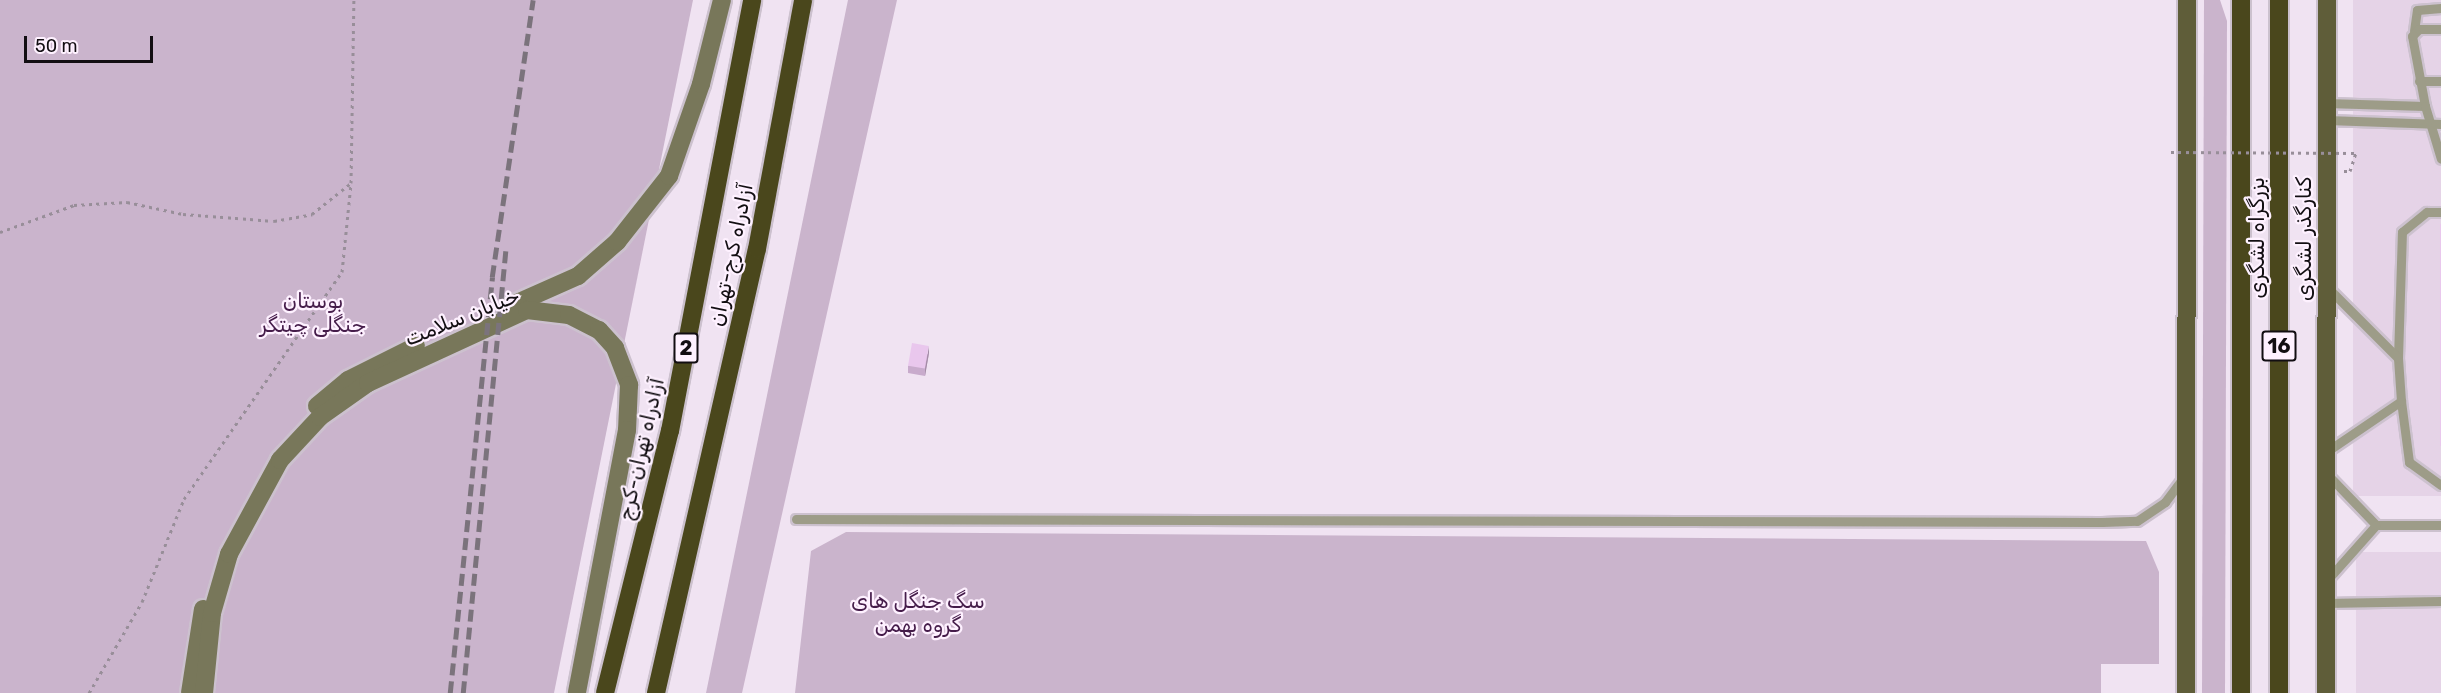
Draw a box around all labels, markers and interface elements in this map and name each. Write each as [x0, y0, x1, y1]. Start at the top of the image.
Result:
scale bar [27, 24, 156, 62]
text: 50 m [35, 35, 78, 57]
street label: بزرگراه لشگری [2244, 177, 2270, 299]
street label: کنارگذر لشگری [2291, 177, 2317, 301]
street label: آزادراه کرج-تهران [704, 181, 758, 329]
street label: خیابان سلامت [401, 283, 523, 351]
park label: بوستان جنگلی چیتگر [260, 288, 366, 338]
road number: 16 [2261, 329, 2297, 363]
road number: 2 [672, 331, 700, 365]
street label: آزادراه تهران-کرج [612, 375, 670, 523]
park label: سگ جنگل های گروه بهمن [851, 588, 985, 638]

